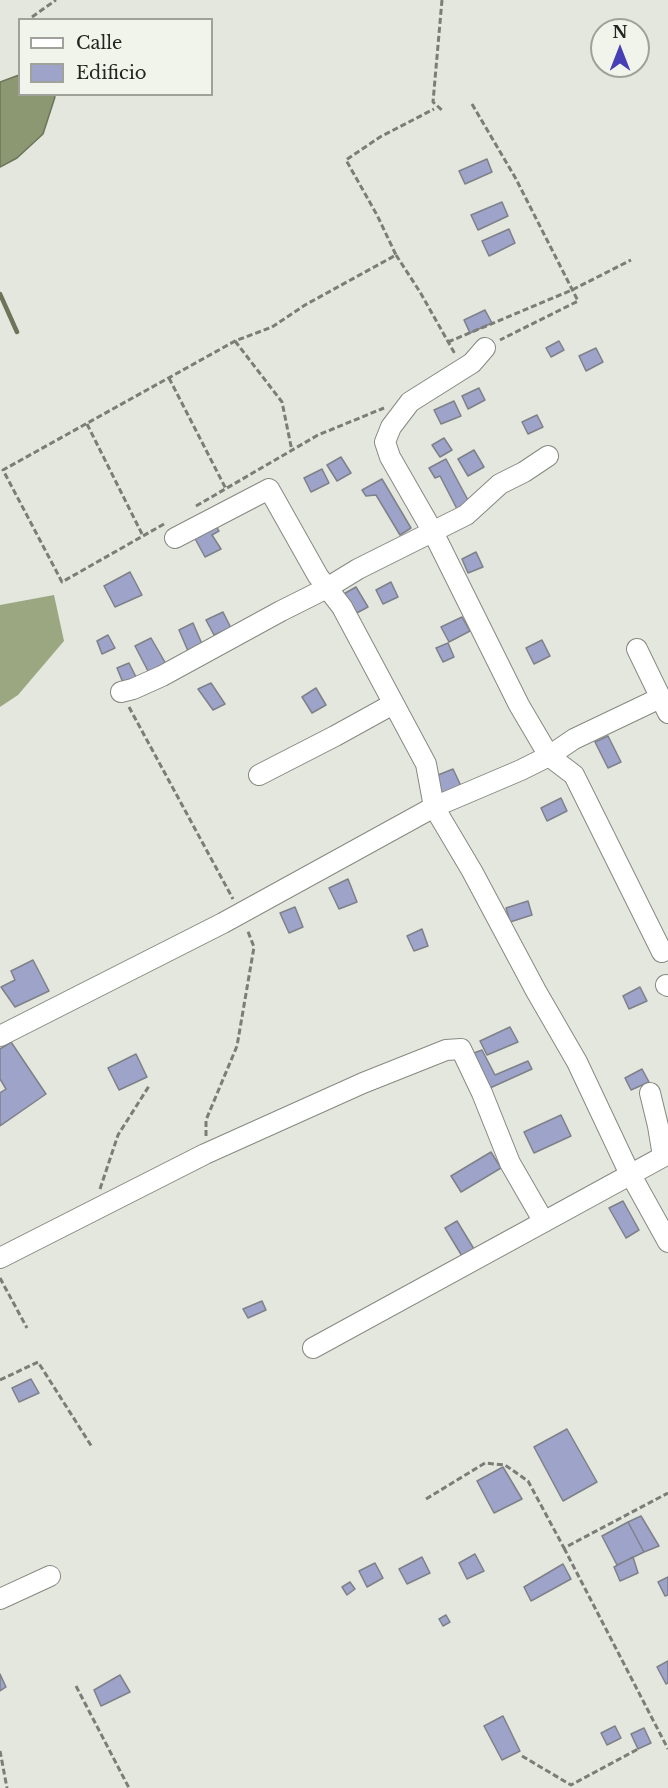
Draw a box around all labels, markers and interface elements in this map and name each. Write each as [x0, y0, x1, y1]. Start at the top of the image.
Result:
legend [18, 18, 213, 96]
north arrow [590, 18, 650, 78]
text: N [612, 22, 628, 42]
text: Calle [76, 32, 122, 54]
text: Edificio [76, 62, 147, 84]

